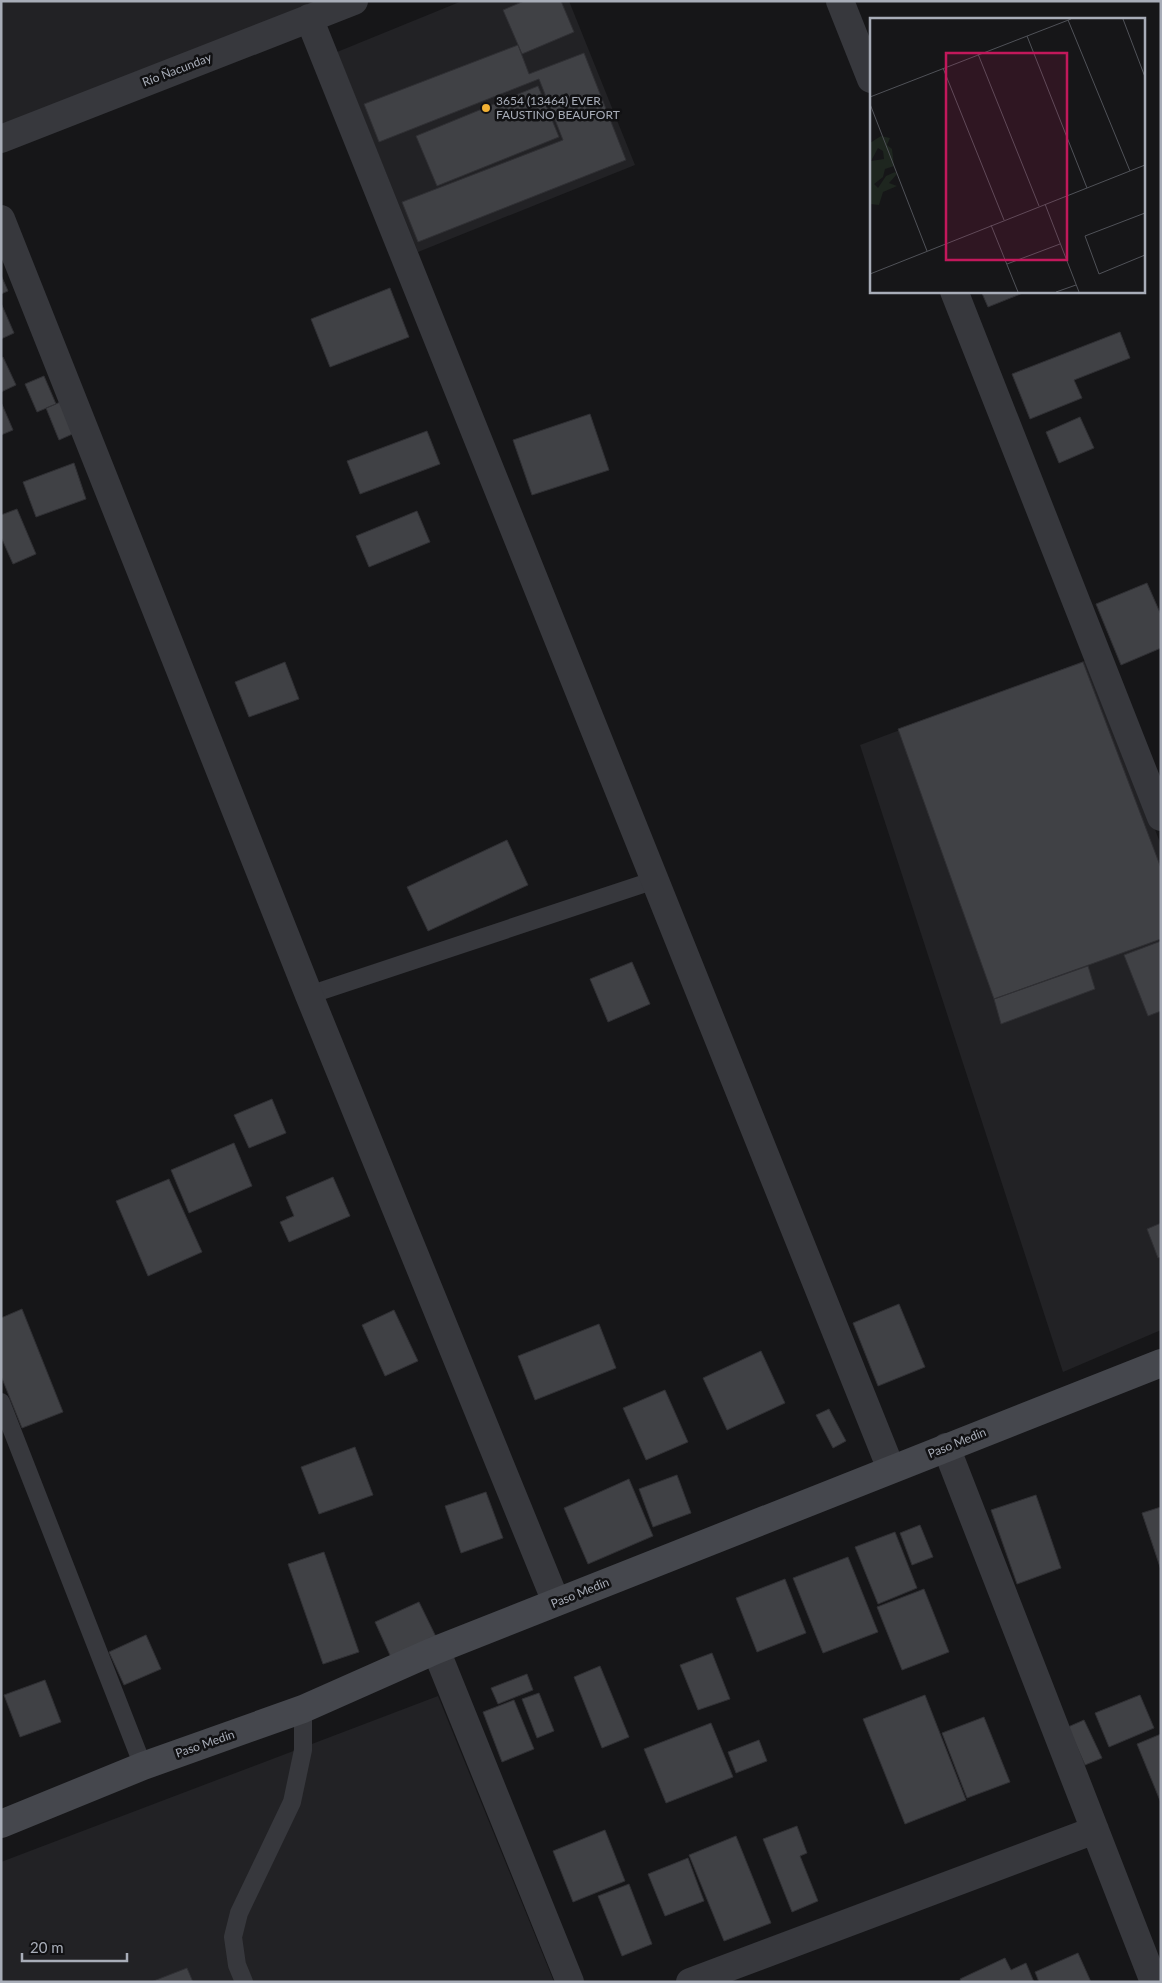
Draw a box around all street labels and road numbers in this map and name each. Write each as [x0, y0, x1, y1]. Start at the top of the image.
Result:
street label: Río Ñacunday [140, 49, 214, 90]
street label: Paso Medin [925, 1424, 988, 1461]
street label: Paso Medin [548, 1574, 611, 1611]
street label: Paso Medin [173, 1726, 236, 1761]

